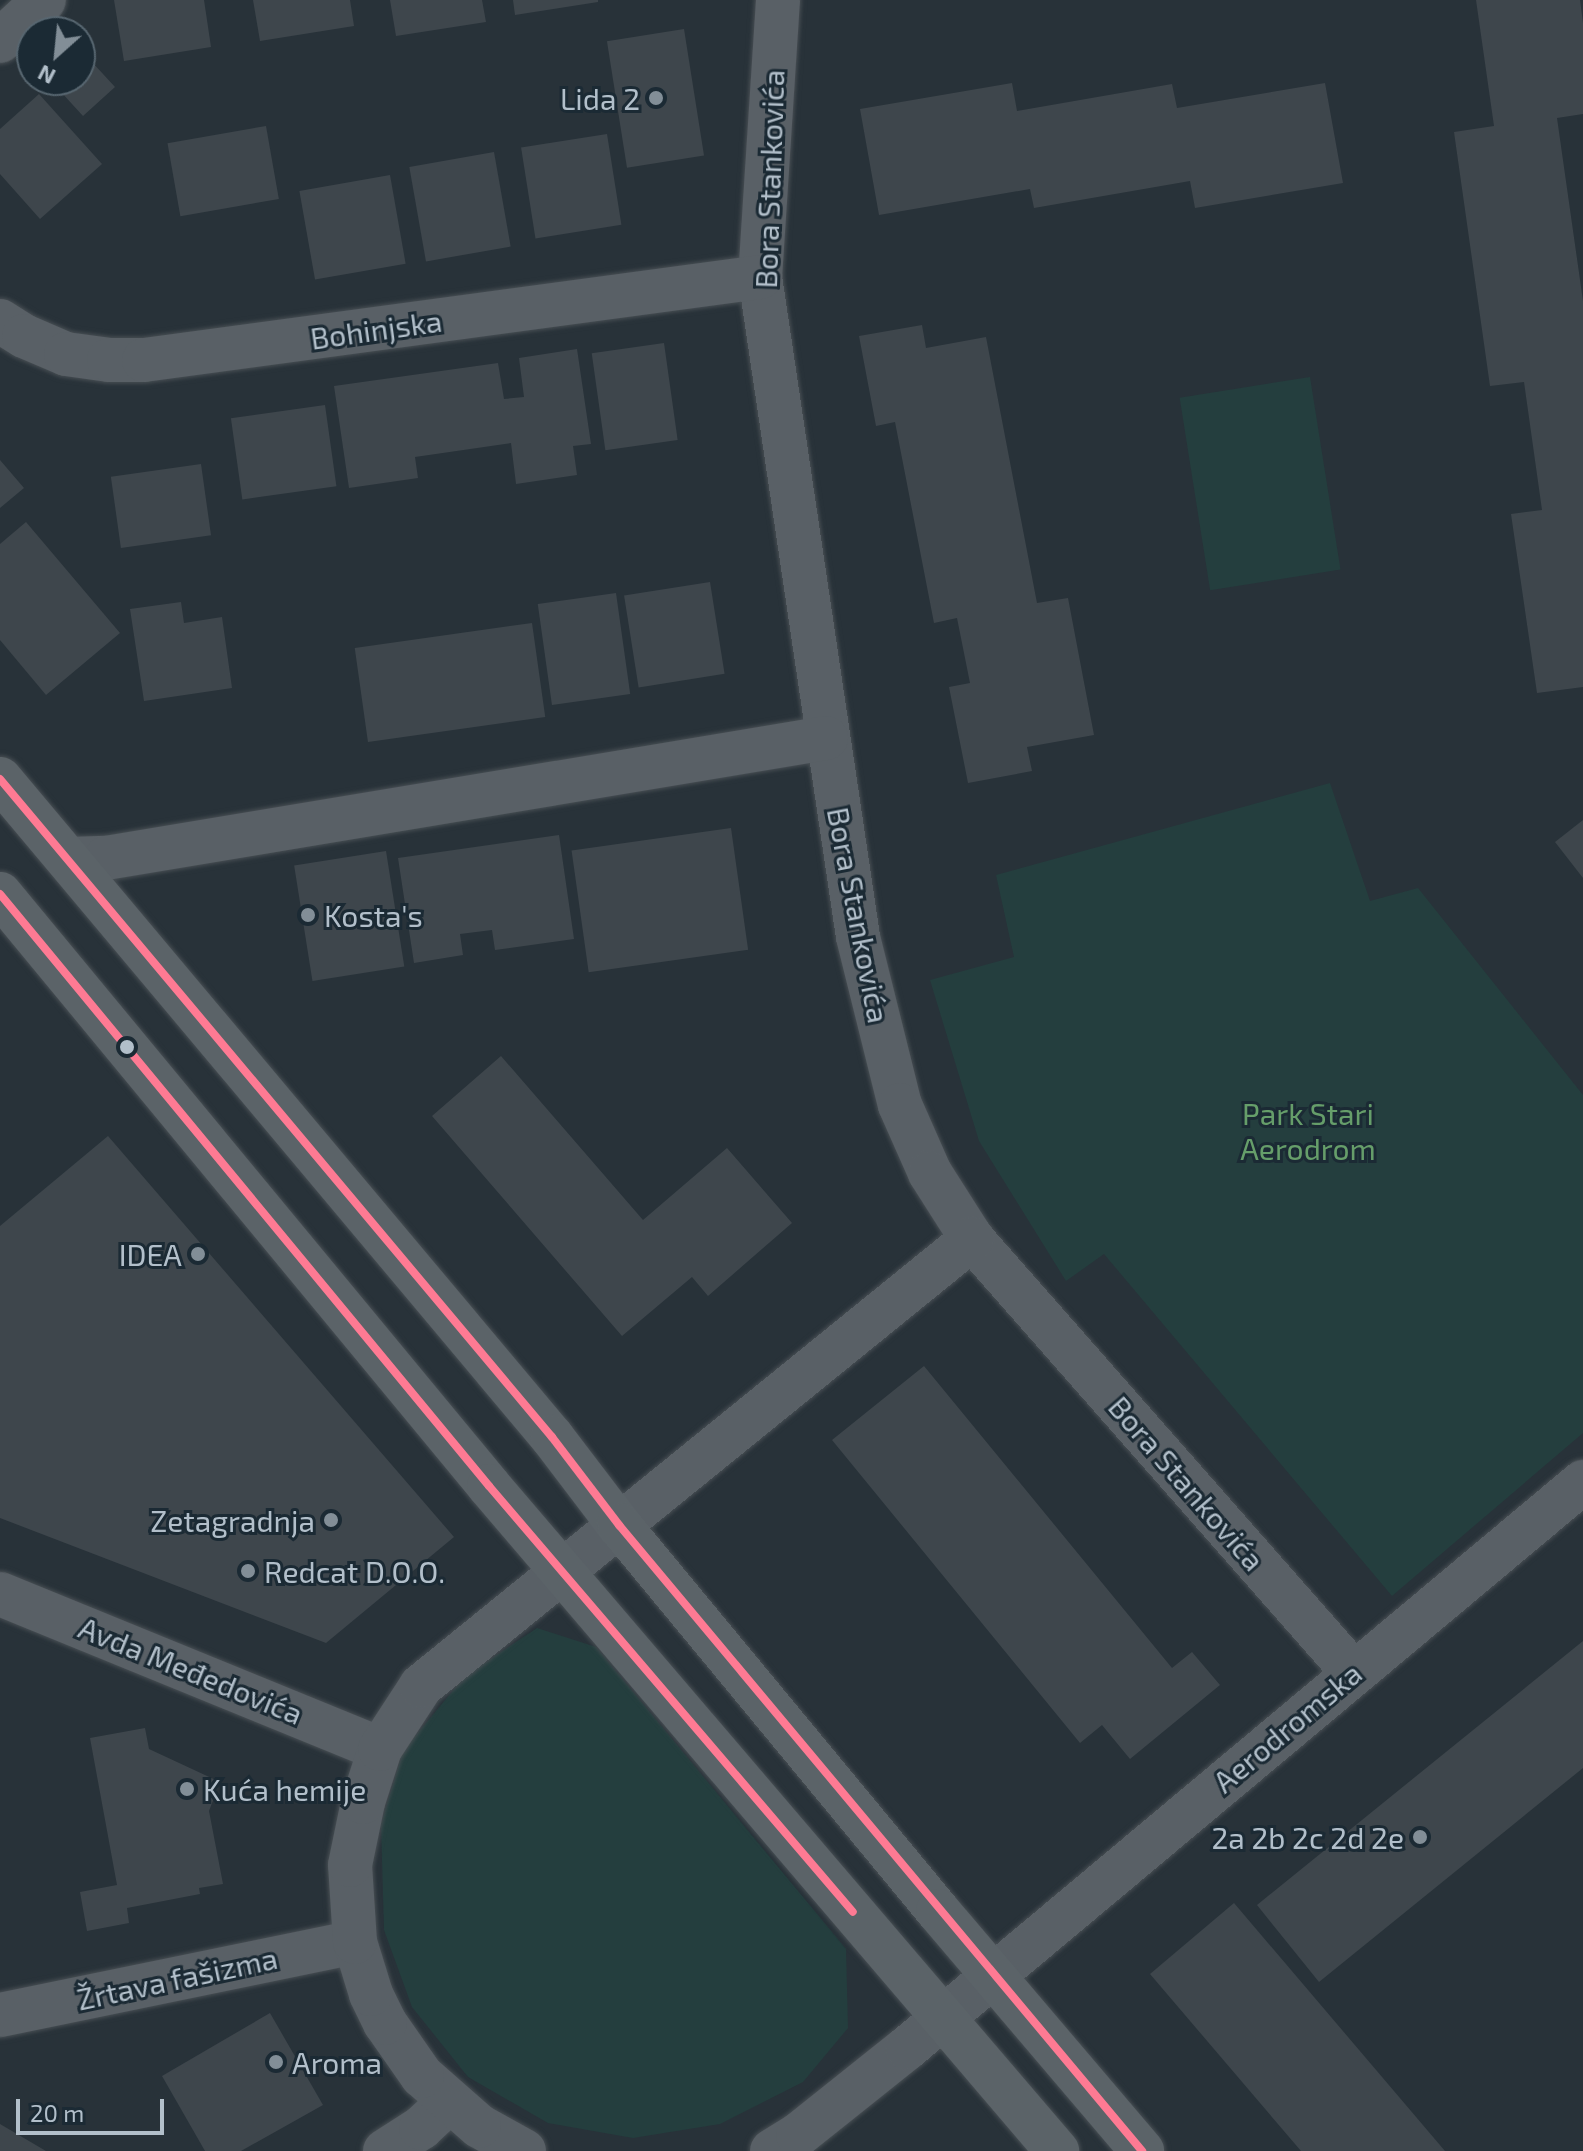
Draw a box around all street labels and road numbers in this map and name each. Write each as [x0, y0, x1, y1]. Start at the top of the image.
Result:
street label: Bora Stankovića [747, 69, 791, 289]
street label: Bohinjska [308, 302, 444, 356]
street label: Bora Stankovića [820, 804, 898, 1026]
street label: Bora Stankovića [1102, 1389, 1272, 1577]
street label: Avda Međedovića [74, 1609, 308, 1731]
street label: Aerodromska [1205, 1655, 1369, 1799]
street label: Žrtava fašizma [73, 1939, 281, 2017]

